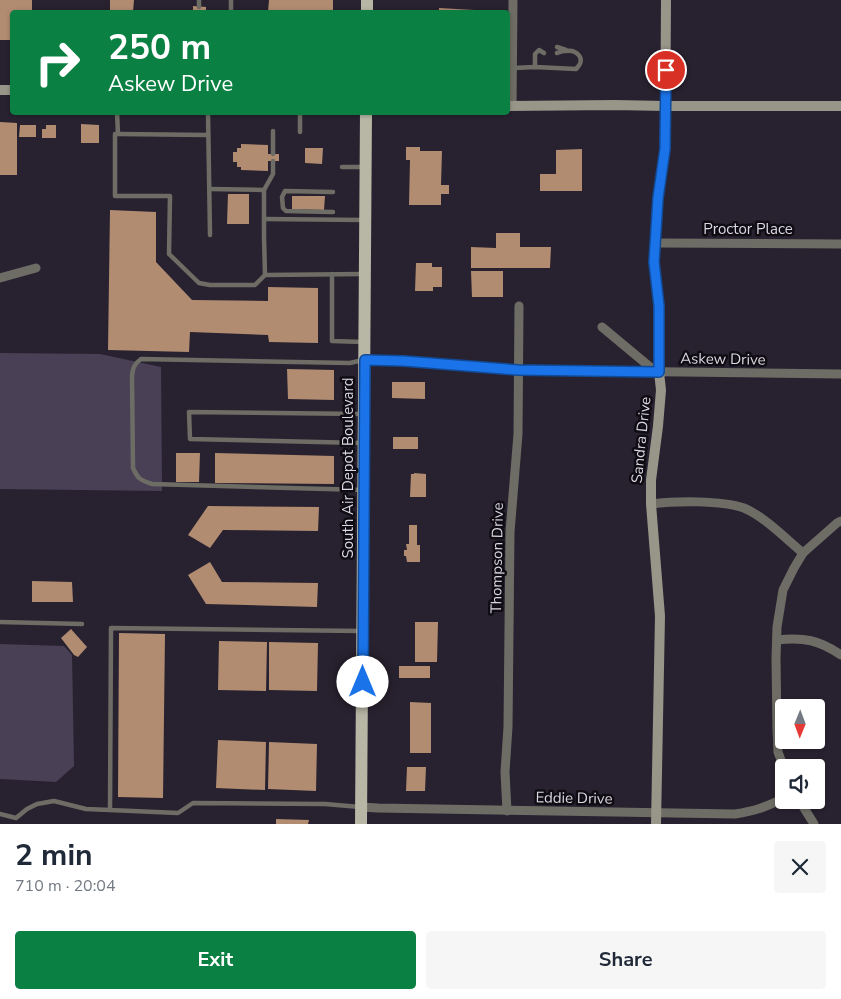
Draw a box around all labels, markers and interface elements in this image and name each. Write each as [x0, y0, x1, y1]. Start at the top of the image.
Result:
text: 250 m [108, 24, 211, 71]
icon: right [25, 30, 90, 95]
pin [645, 49, 687, 91]
icon: arrive [652, 56, 680, 84]
text: Askew Drive [108, 69, 233, 99]
street label: Proctor Place [703, 219, 793, 239]
street label: Askew Drive [680, 348, 766, 370]
street label: South Air Depot Boulevard [338, 377, 358, 559]
street label: Sandra Drive [627, 396, 655, 484]
street label: Thompson Drive [486, 502, 508, 614]
position arrow [336, 655, 388, 707]
north arrow [775, 699, 825, 749]
map controls [775, 699, 825, 809]
button: sound [775, 759, 825, 809]
street label: Eddie Drive [535, 787, 613, 809]
text: 2 min [15, 835, 93, 876]
button: close [774, 841, 826, 893]
text: 710 m · 20:04 [15, 875, 116, 897]
button: Exit [15, 931, 416, 989]
button: Share [426, 931, 826, 989]

